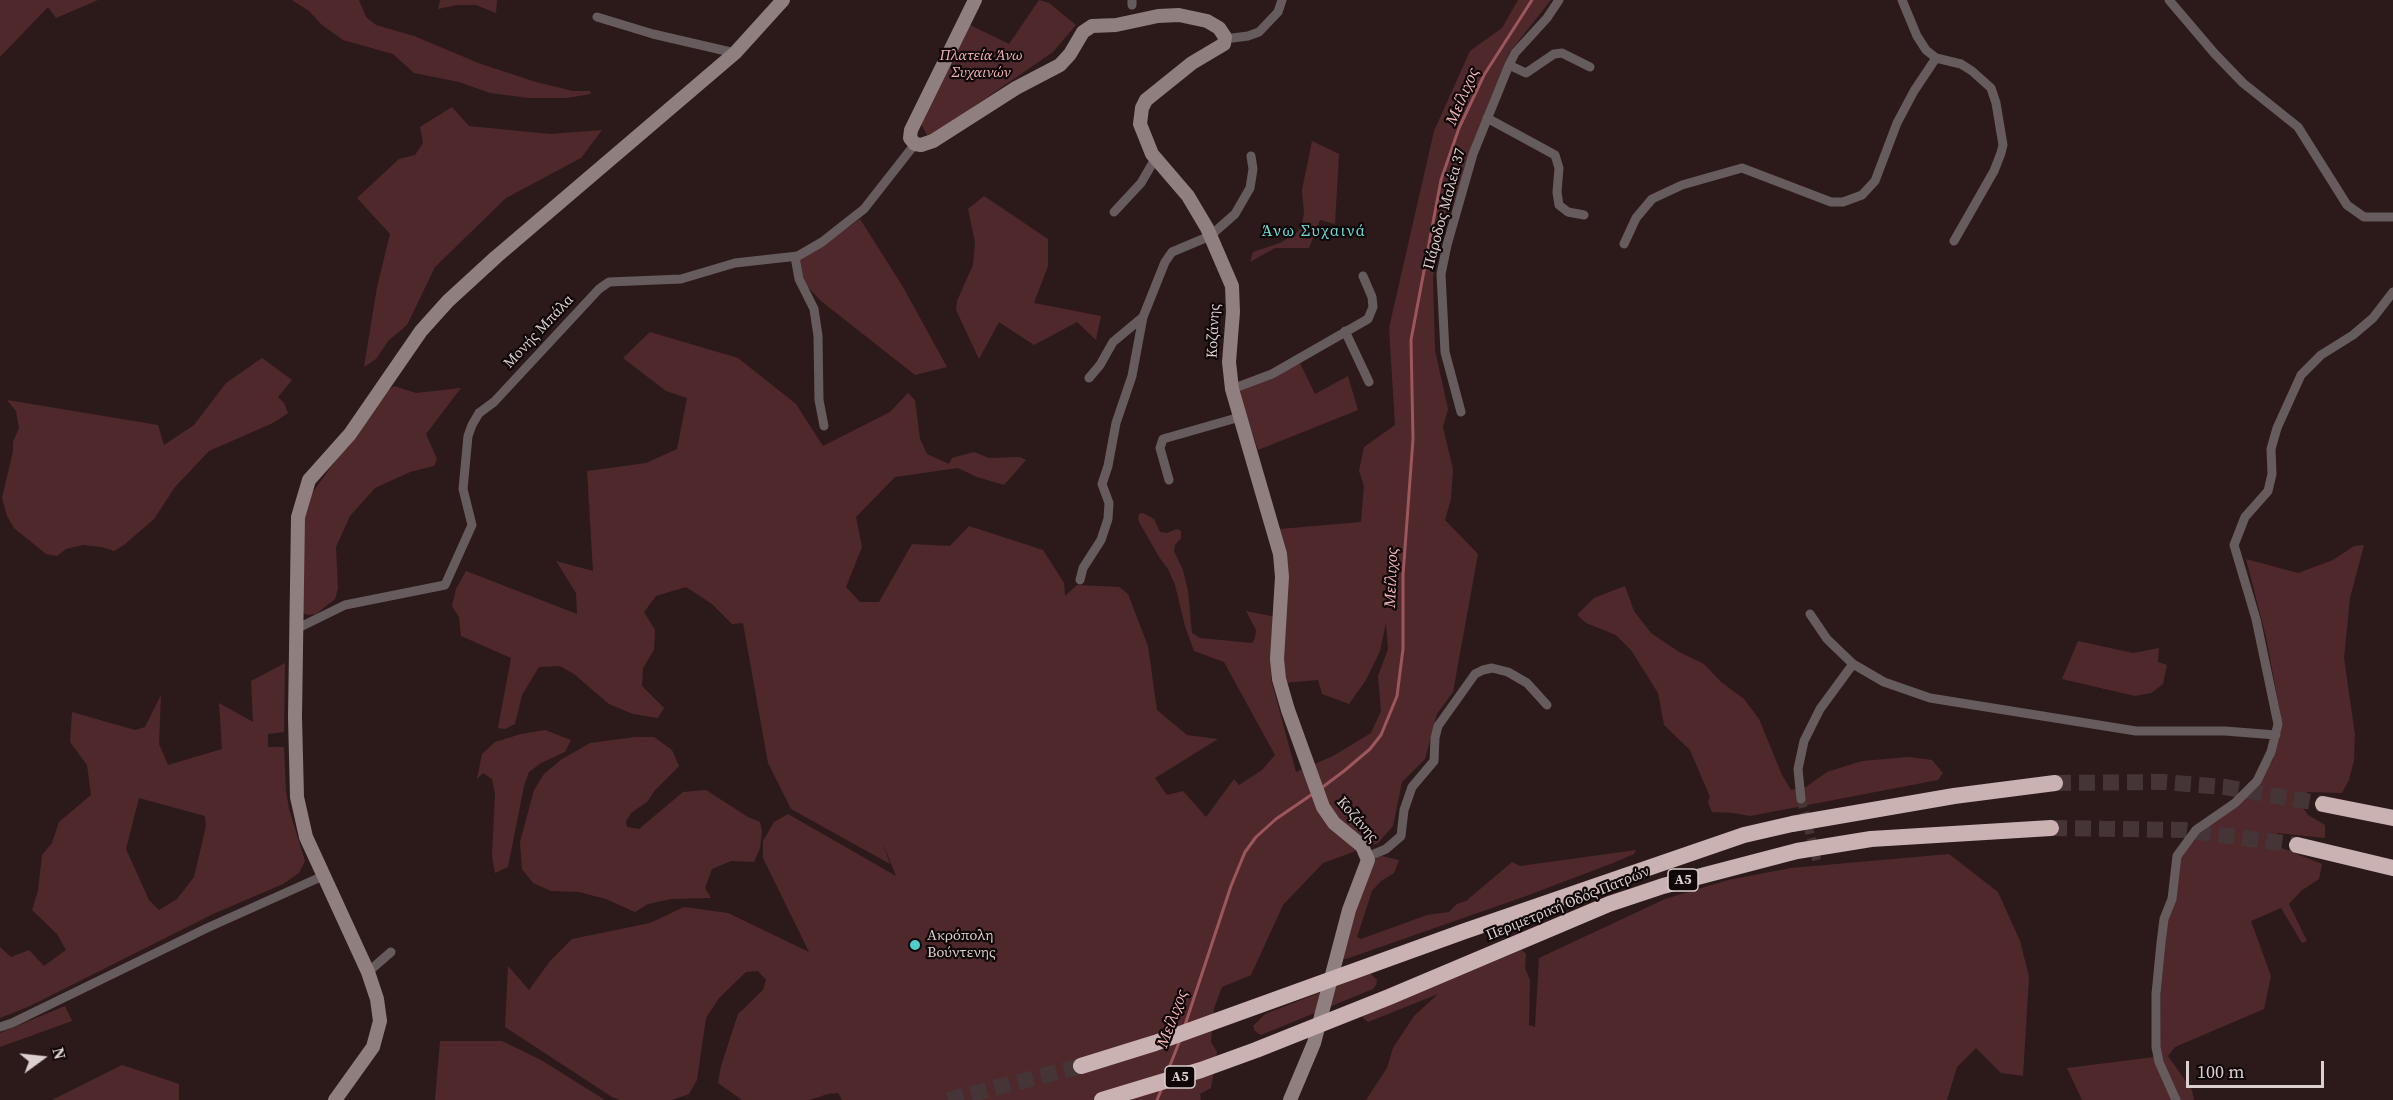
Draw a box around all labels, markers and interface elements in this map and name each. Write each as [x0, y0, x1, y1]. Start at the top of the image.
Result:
park label: Πλατεία Άνω Συχαινών [940, 47, 1022, 82]
water label: Μείλιχος [1442, 66, 1484, 128]
street label: Πάροδος Μαλέα 37 [1420, 146, 1470, 272]
district label: Άνω Συχαινά [1262, 222, 1366, 242]
street label: Μονής Μπάλα [500, 292, 578, 372]
street label: Κοζάνης [1204, 303, 1224, 359]
water label: Μείλιχος [1381, 548, 1403, 608]
street label: Κοζάνης [1332, 793, 1382, 847]
street label: Περιμετρική Οδός Πατρών [1484, 863, 1652, 945]
road number: Α5 [1668, 869, 1698, 891]
place label: Ακρόπολη Βούντενης [927, 927, 996, 962]
marker: Ακρόπολη Βούντενης [908, 938, 922, 952]
water label: Μείλιχος [1154, 988, 1192, 1050]
north arrow [12, 1028, 72, 1088]
text: N [47, 1045, 72, 1062]
scale bar [2189, 1049, 2327, 1087]
text: 100 m [2197, 1059, 2244, 1084]
road number: Α5 [1165, 1066, 1195, 1088]

